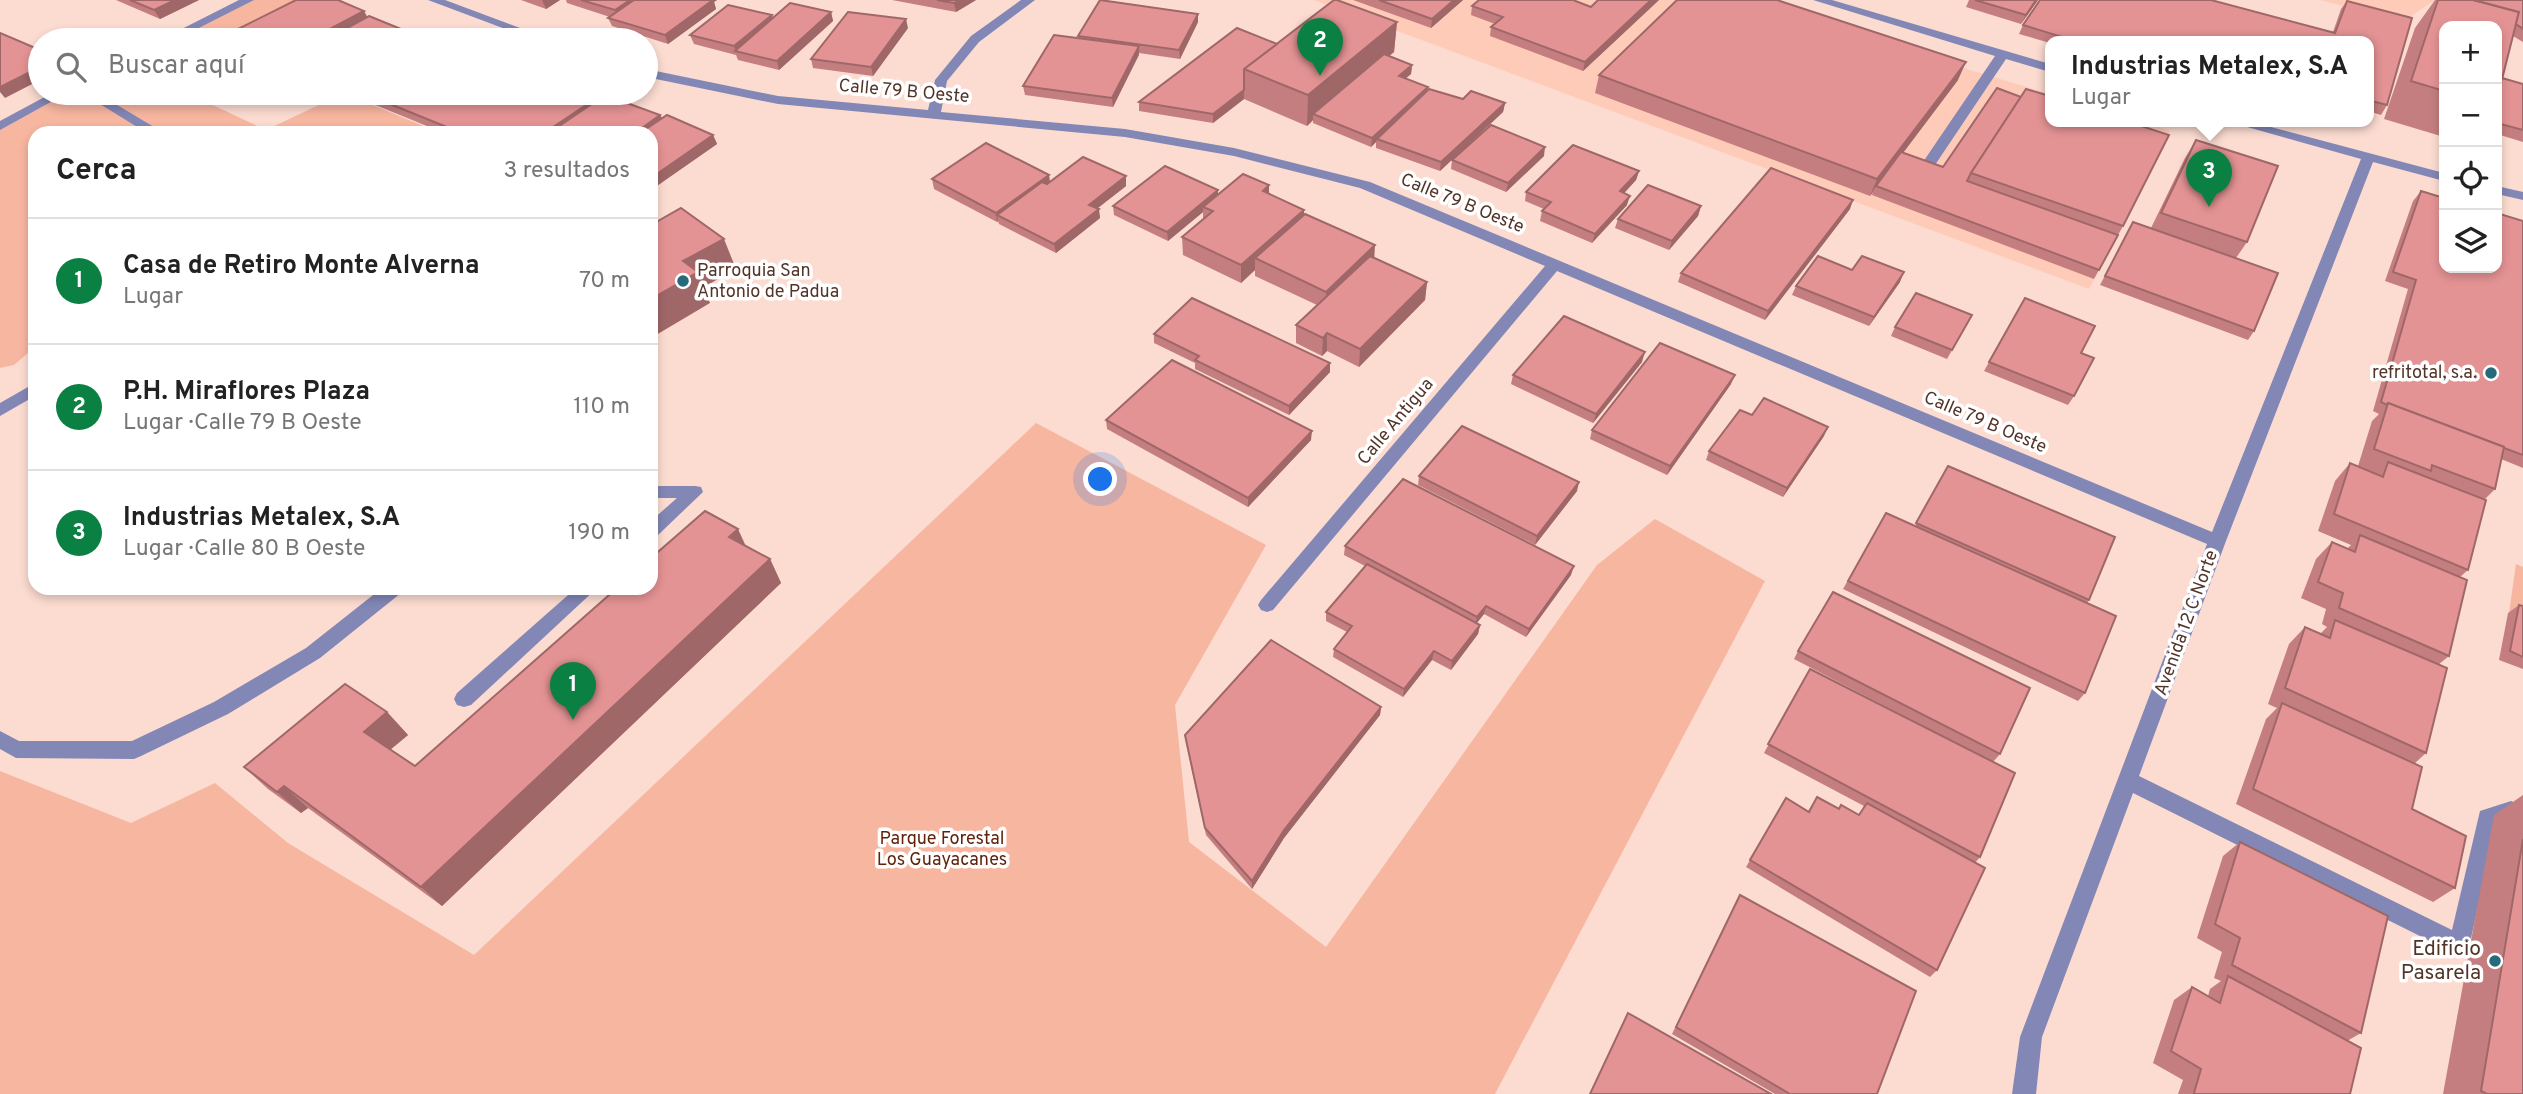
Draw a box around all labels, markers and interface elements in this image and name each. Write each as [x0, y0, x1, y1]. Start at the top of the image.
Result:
pin: 2 [1297, 18, 1343, 76]
map controls [2439, 21, 2502, 273]
button: + [2439, 21, 2502, 84]
search box [28, 28, 658, 105]
popup [2045, 36, 2374, 127]
icon: search [52, 48, 90, 86]
text: Buscar aquí [108, 50, 245, 83]
text: Industrias Metalex, S.A [2071, 51, 2348, 84]
street label: Calle 79 B Oeste [838, 75, 970, 109]
text: Lugar [2071, 84, 2131, 113]
button: − [2439, 84, 2502, 147]
button: locate [2439, 147, 2502, 210]
pin: 3 [2186, 149, 2232, 207]
text: Cerca [56, 153, 136, 190]
text: 3 resultados [503, 157, 630, 186]
street label: Calle 79 B Oeste [1397, 169, 1527, 239]
button: layers [2439, 210, 2502, 273]
text: Casa de Retiro Monte Alverna [123, 250, 479, 283]
place label: Parroquia San Antonio de Padua [697, 260, 839, 304]
text: 1 [74, 267, 84, 296]
text: 70 m [579, 267, 630, 296]
marker: Parroquia San Antonio de Padua [675, 273, 691, 289]
text: Lugar [123, 283, 183, 312]
place label: refritotal, s.a. [2372, 362, 2477, 385]
marker: refritotal, s.a. [2483, 365, 2499, 381]
street label: Calle Antigua [1353, 374, 1439, 470]
text: P.H. Miraflores Plaza [123, 376, 370, 409]
street label: Calle 79 B Oeste [1920, 387, 2050, 459]
text: 2 [72, 393, 86, 422]
text: 110 m [573, 393, 630, 422]
text: Lugar · Calle 79 B Oeste [123, 409, 362, 438]
your location [1083, 462, 1117, 496]
text: Industrias Metalex, S.A [123, 502, 400, 535]
text: 3 [72, 519, 86, 548]
text: 190 m [568, 519, 630, 548]
text: Lugar · Calle 80 B Oeste [123, 535, 365, 564]
street label: Avenida 12 C Norte [2150, 547, 2224, 699]
pin: 1 [550, 662, 596, 720]
park label: Parque Forestal Los Guayacanes [877, 828, 1007, 872]
place label: Edificio Pasarela [2401, 936, 2481, 987]
marker: Edificio Pasarela [2487, 953, 2503, 969]

